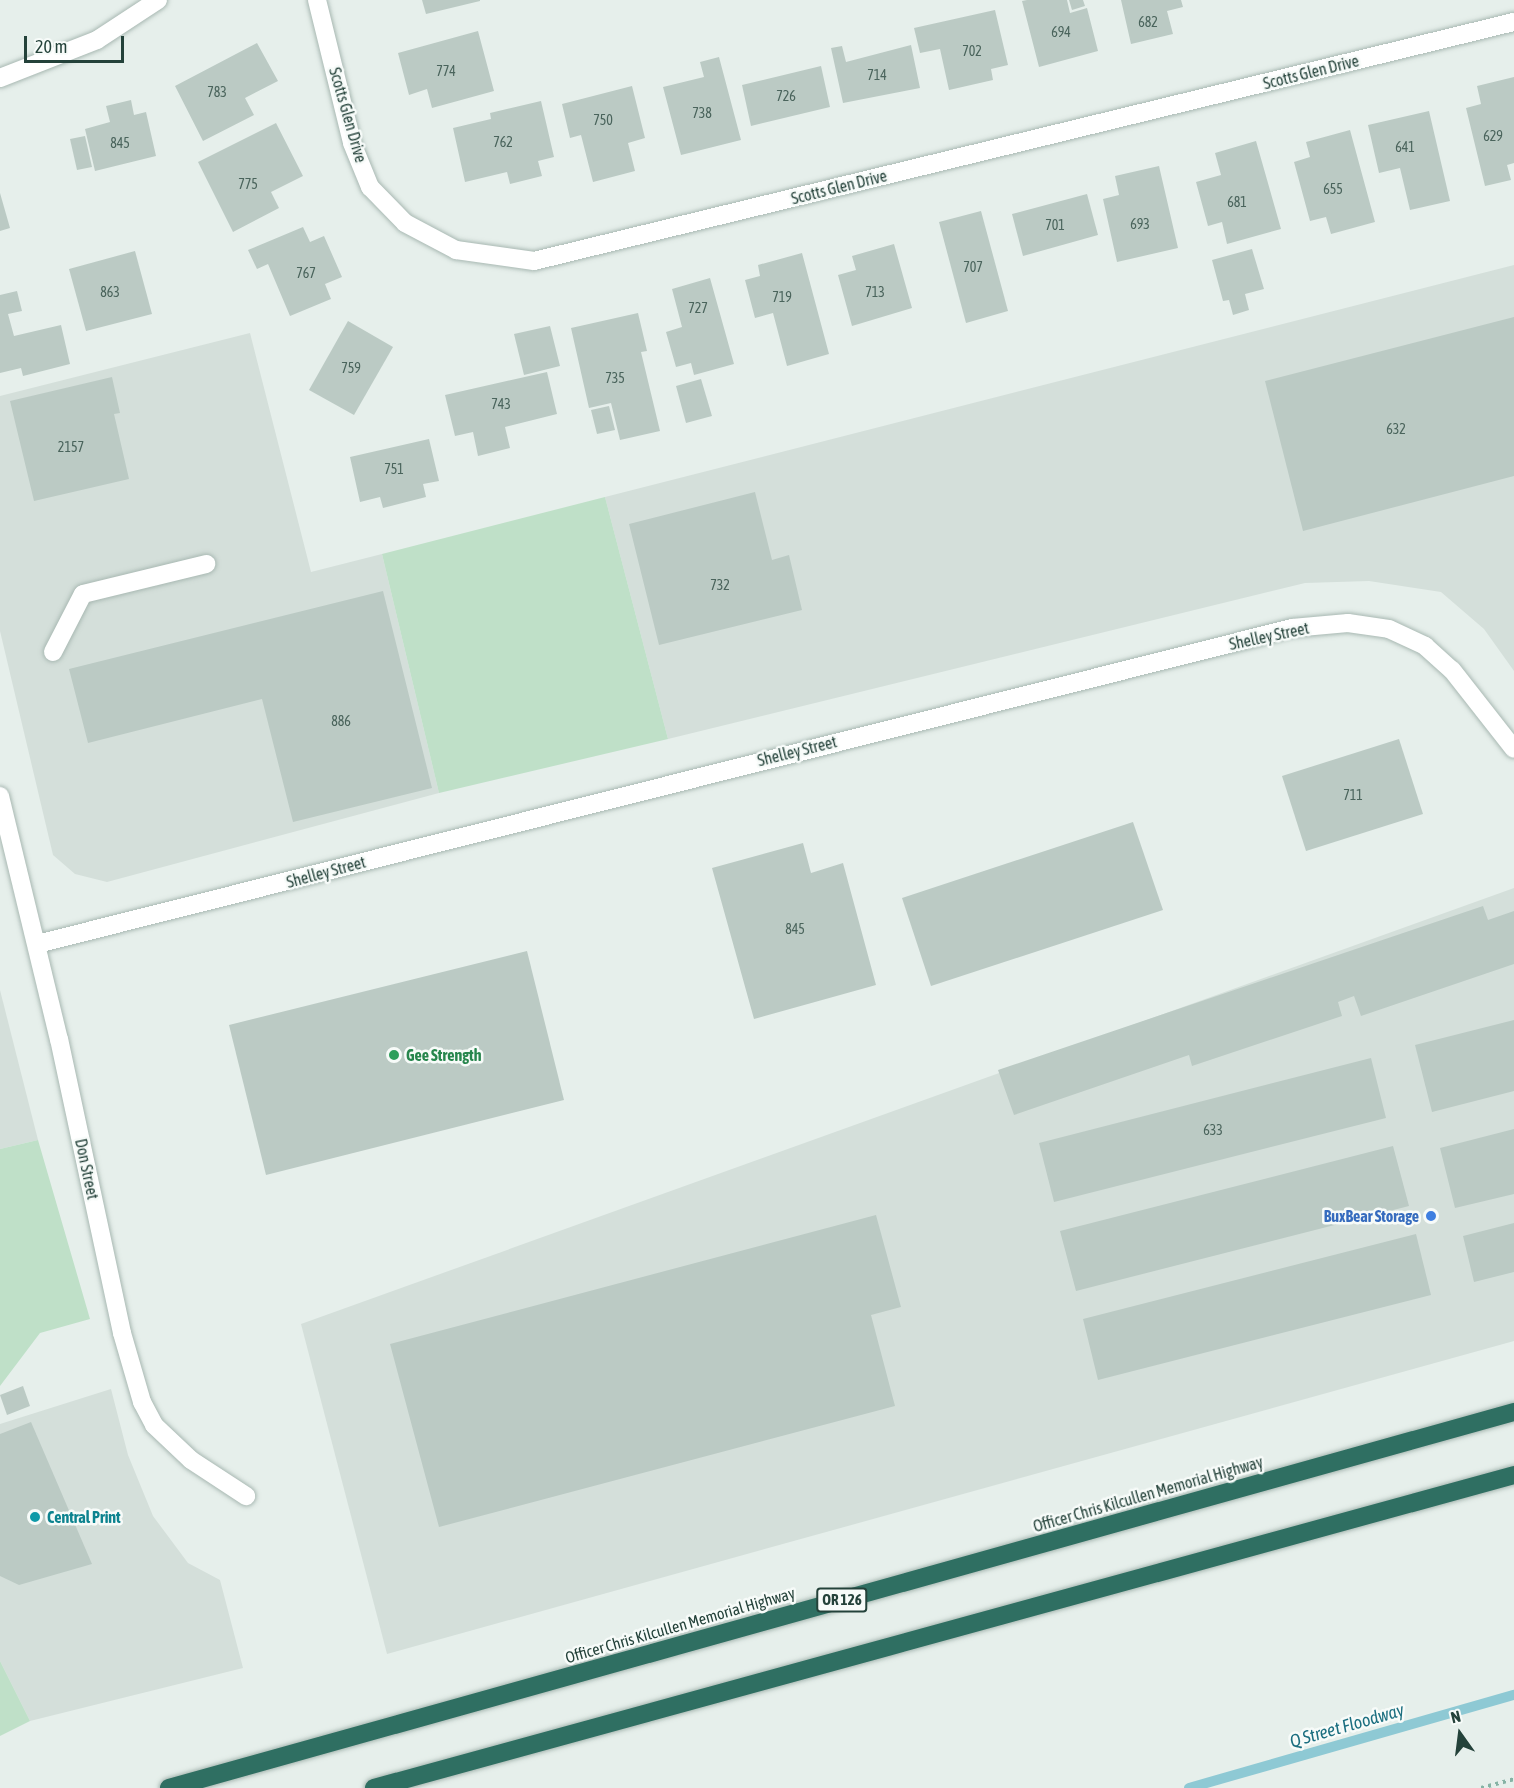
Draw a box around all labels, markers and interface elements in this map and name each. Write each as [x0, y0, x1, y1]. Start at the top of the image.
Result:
house number: 682 [1138, 14, 1158, 30]
scale bar [27, 24, 128, 62]
house number: 694 [1051, 24, 1071, 40]
text: 20 m [35, 36, 67, 57]
house number: 702 [962, 43, 982, 59]
street label: Scotts Glen Drive [1261, 51, 1361, 93]
house number: 774 [436, 63, 456, 79]
street label: Scotts Glen Drive [325, 65, 371, 165]
house number: 714 [867, 67, 887, 83]
house number: 783 [207, 84, 227, 100]
house number: 726 [776, 88, 796, 104]
house number: 738 [692, 105, 712, 121]
house number: 750 [593, 112, 613, 128]
house number: 629 [1483, 128, 1503, 144]
house number: 762 [493, 134, 513, 150]
house number: 845 [110, 135, 130, 151]
house number: 641 [1395, 139, 1415, 155]
street label: Scotts Glen Drive [789, 166, 889, 208]
house number: 775 [238, 176, 258, 192]
house number: 655 [1323, 181, 1343, 197]
house number: 681 [1227, 194, 1247, 210]
house number: 693 [1130, 216, 1150, 232]
house number: 701 [1045, 217, 1065, 233]
house number: 707 [963, 259, 983, 275]
house number: 767 [296, 265, 316, 281]
house number: 863 [100, 284, 120, 300]
house number: 713 [865, 284, 885, 300]
house number: 719 [772, 289, 792, 305]
house number: 727 [688, 300, 708, 316]
house number: 759 [341, 360, 361, 376]
house number: 735 [605, 370, 625, 386]
house number: 743 [491, 396, 511, 412]
house number: 632 [1386, 421, 1406, 437]
house number: 2157 [58, 439, 84, 455]
house number: 751 [384, 461, 404, 477]
house number: 732 [710, 577, 730, 593]
street label: Shelley Street [1227, 618, 1311, 654]
house number: 886 [331, 713, 351, 729]
street label: Shelley Street [755, 732, 839, 770]
house number: 711 [1343, 787, 1363, 803]
street label: Shelley Street [284, 852, 368, 892]
house number: 845 [785, 921, 805, 937]
place label: Gee Strength [406, 1045, 481, 1065]
marker: Gee Strength [387, 1048, 401, 1062]
house number: 633 [1203, 1122, 1223, 1138]
street label: Don Street [71, 1137, 103, 1201]
place label: BuxBear Storage [1324, 1206, 1419, 1226]
marker: BuxBear Storage [1424, 1209, 1438, 1223]
street label: Officer Chris Kilcullen Memorial Highway [1031, 1452, 1265, 1536]
place label: Central Print [47, 1507, 121, 1527]
marker: Central Print [28, 1510, 42, 1524]
street label: Officer Chris Kilcullen Memorial Highway [563, 1583, 797, 1667]
road number: OR 126 [815, 1588, 869, 1612]
water label: Q Street Floodway [1287, 1699, 1407, 1753]
north arrow [1430, 1704, 1490, 1764]
text: N [1449, 1707, 1462, 1726]

